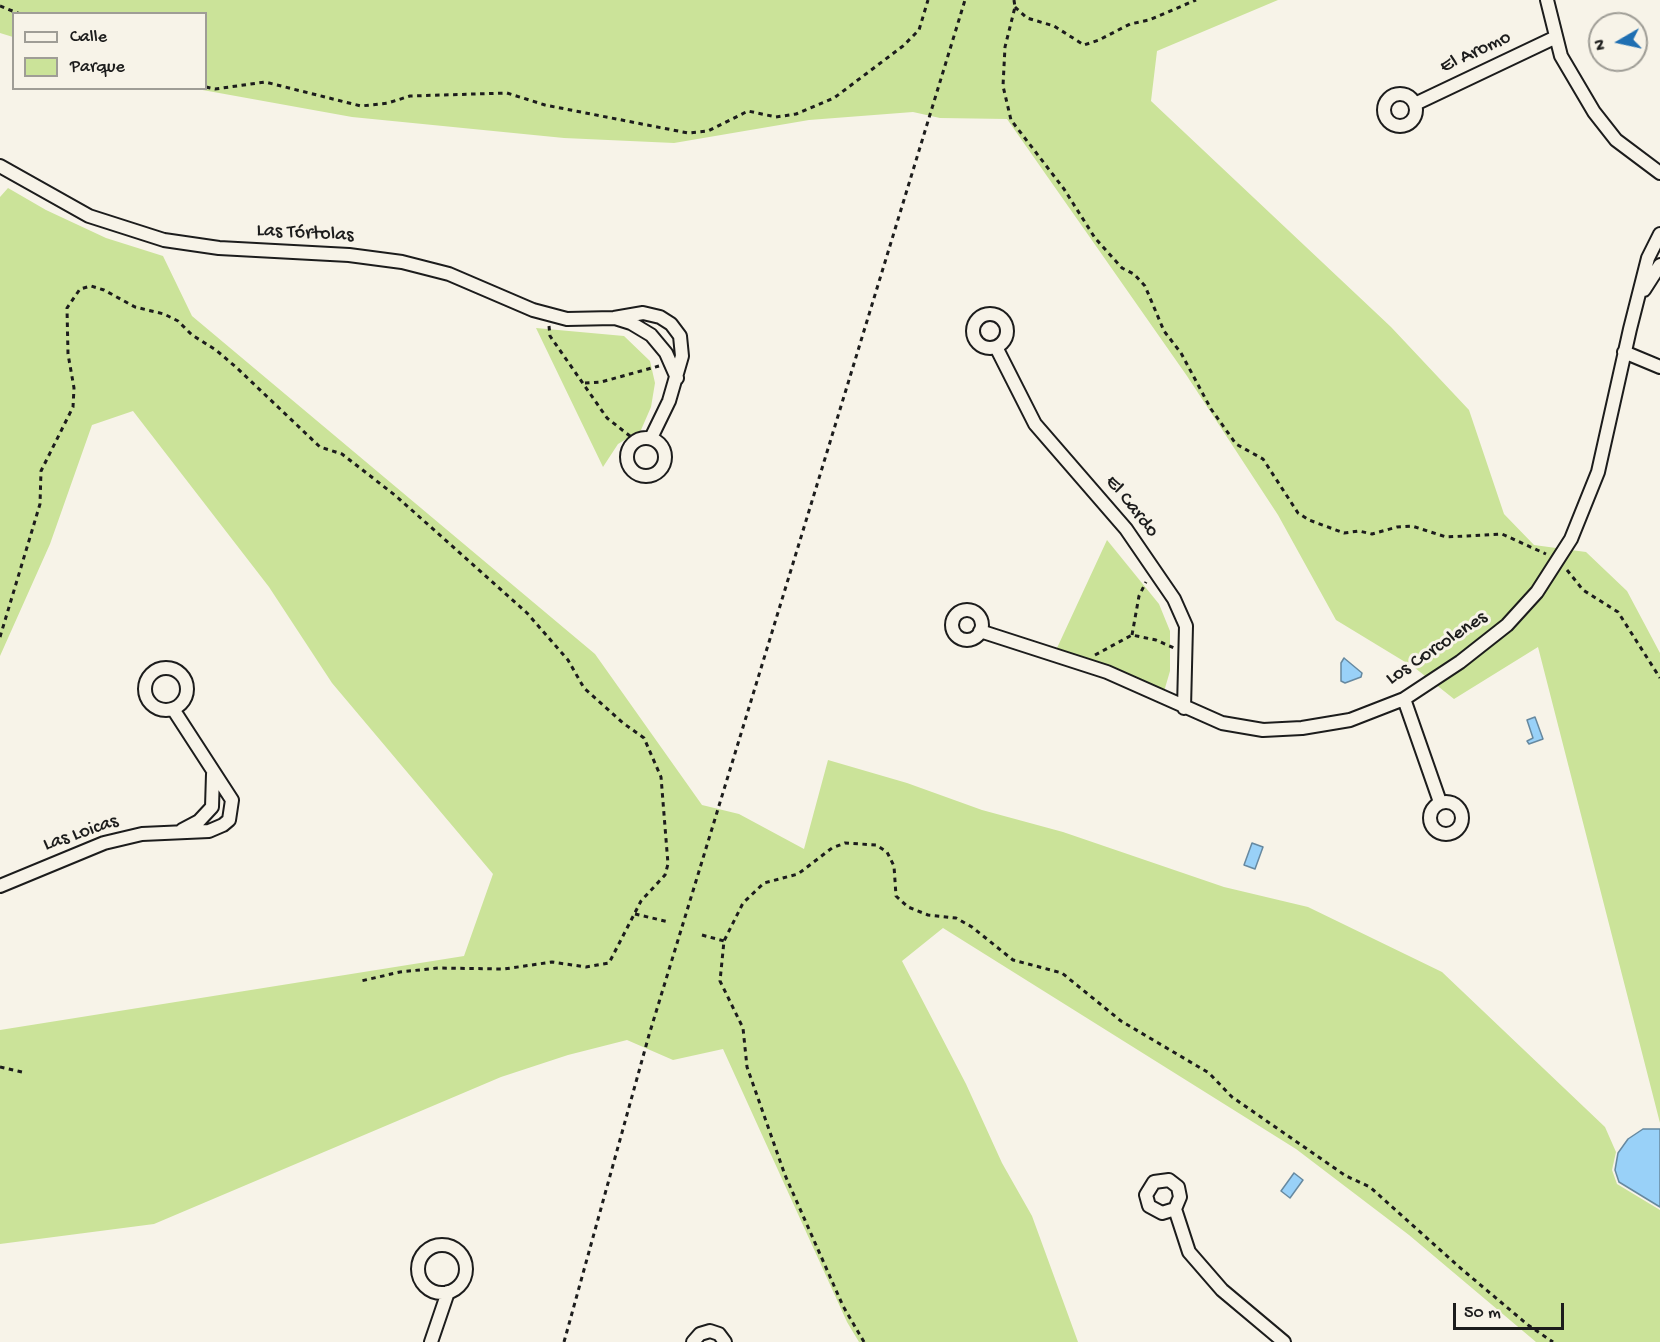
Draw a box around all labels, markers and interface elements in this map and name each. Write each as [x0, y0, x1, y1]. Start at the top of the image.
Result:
legend [12, 12, 207, 90]
north arrow [1588, 12, 1648, 72]
street label: El Aromo [1437, 26, 1515, 80]
text: Calle [70, 27, 107, 48]
text: N [1592, 38, 1612, 51]
text: Parque [70, 57, 125, 78]
street label: Las Tórtolas [256, 219, 354, 249]
street label: El Cardo [1099, 471, 1163, 543]
street label: Los Corcolenes [1382, 606, 1492, 692]
street label: Las Loicas [40, 810, 122, 858]
scale bar [1456, 1291, 1567, 1329]
text: 50 m [1464, 1303, 1501, 1324]

